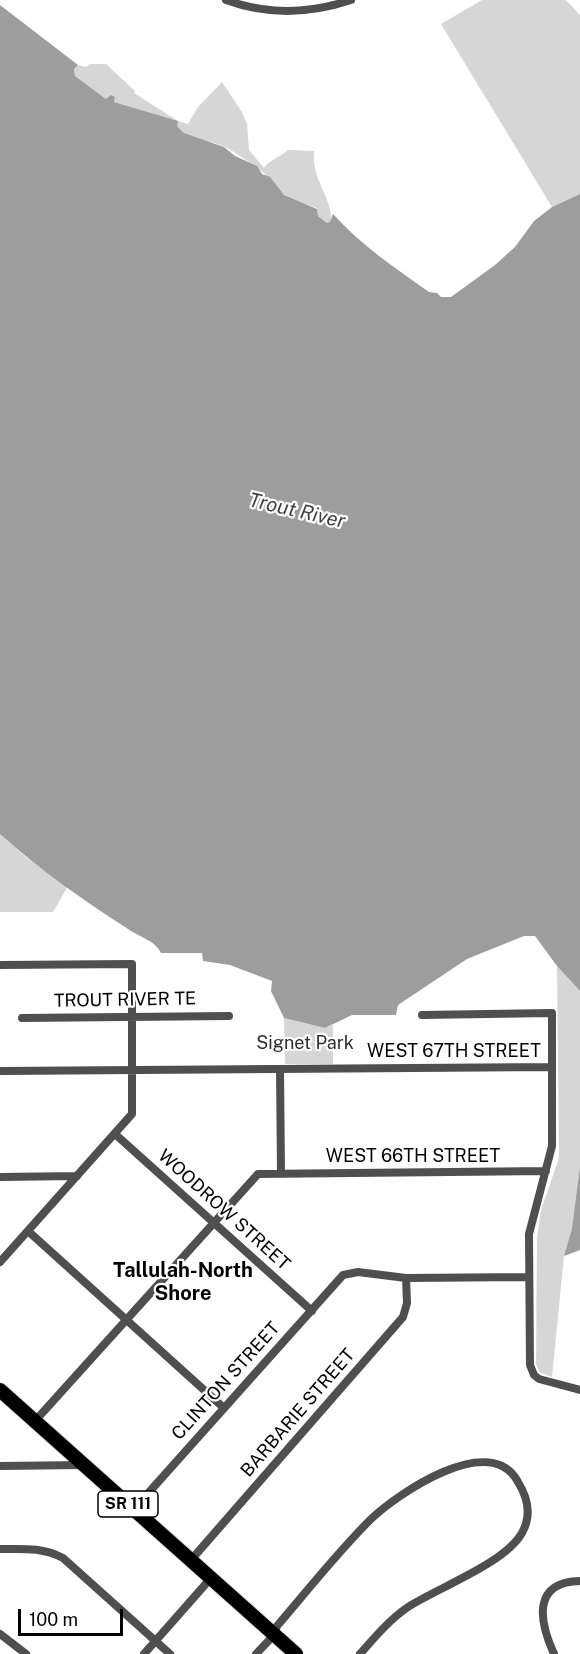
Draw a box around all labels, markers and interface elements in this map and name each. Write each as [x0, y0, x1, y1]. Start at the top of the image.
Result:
water label: Trout River [246, 488, 348, 534]
street label: TROUT RIVER TE [54, 988, 196, 1012]
park label: Signet Park [256, 1032, 354, 1054]
street label: WEST 67TH STREET [367, 1040, 541, 1062]
street label: WOODROW STREET [154, 1145, 294, 1275]
street label: WEST 66TH STREET [326, 1145, 500, 1167]
district label: Tallulah-North Shore [113, 1259, 253, 1306]
street label: CLINTON STREET [167, 1318, 285, 1444]
street label: BARBARIE STREET [237, 1345, 359, 1481]
road number: SR 111 [98, 1491, 158, 1517]
scale bar [21, 1597, 126, 1635]
text: 100 m [29, 1609, 78, 1630]

